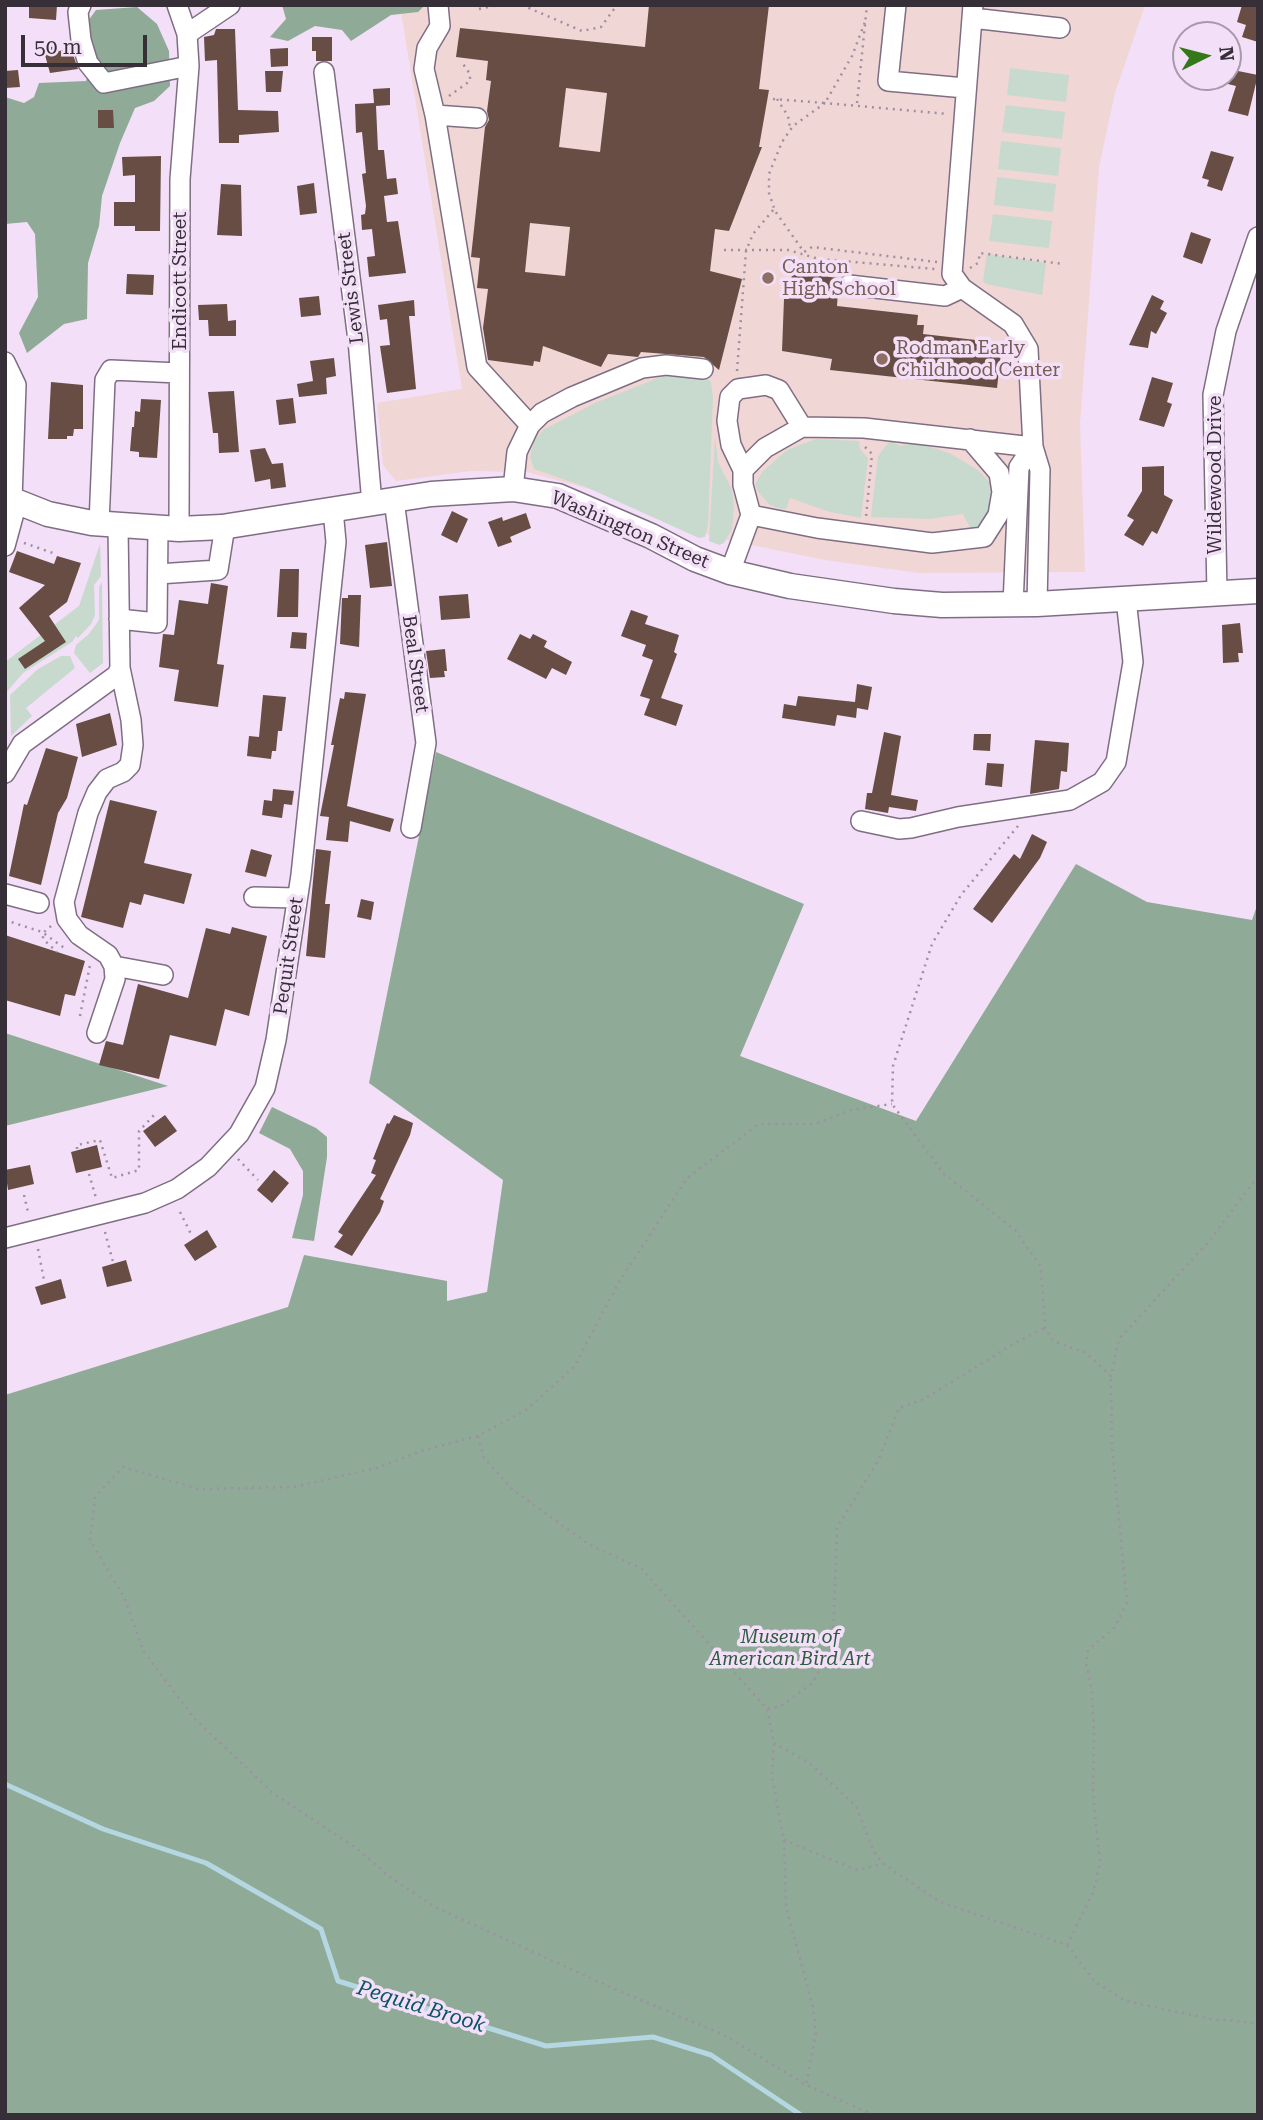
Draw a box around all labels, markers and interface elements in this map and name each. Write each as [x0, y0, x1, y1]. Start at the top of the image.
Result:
scale bar [24, 21, 150, 65]
north arrow [1172, 21, 1242, 91]
text: 50 m [34, 35, 82, 59]
text: N [1214, 45, 1239, 62]
street label: Endicott Street [169, 212, 191, 350]
street label: Lewis Street [333, 231, 369, 345]
place label: Canton High School [782, 256, 896, 300]
marker: Canton High School [760, 270, 776, 286]
place label: Rodman Early Childhood Center [896, 337, 1060, 381]
marker: Rodman Early Childhood Center [874, 351, 890, 367]
street label: Wildewood Drive [1204, 396, 1226, 554]
street label: Washington Street [547, 486, 713, 574]
street label: Beal Street [397, 614, 433, 714]
street label: Pequit Street [269, 896, 309, 1016]
park label: Museum of American Bird Art [709, 1626, 871, 1670]
water label: Pequid Brook [354, 1976, 488, 2038]

